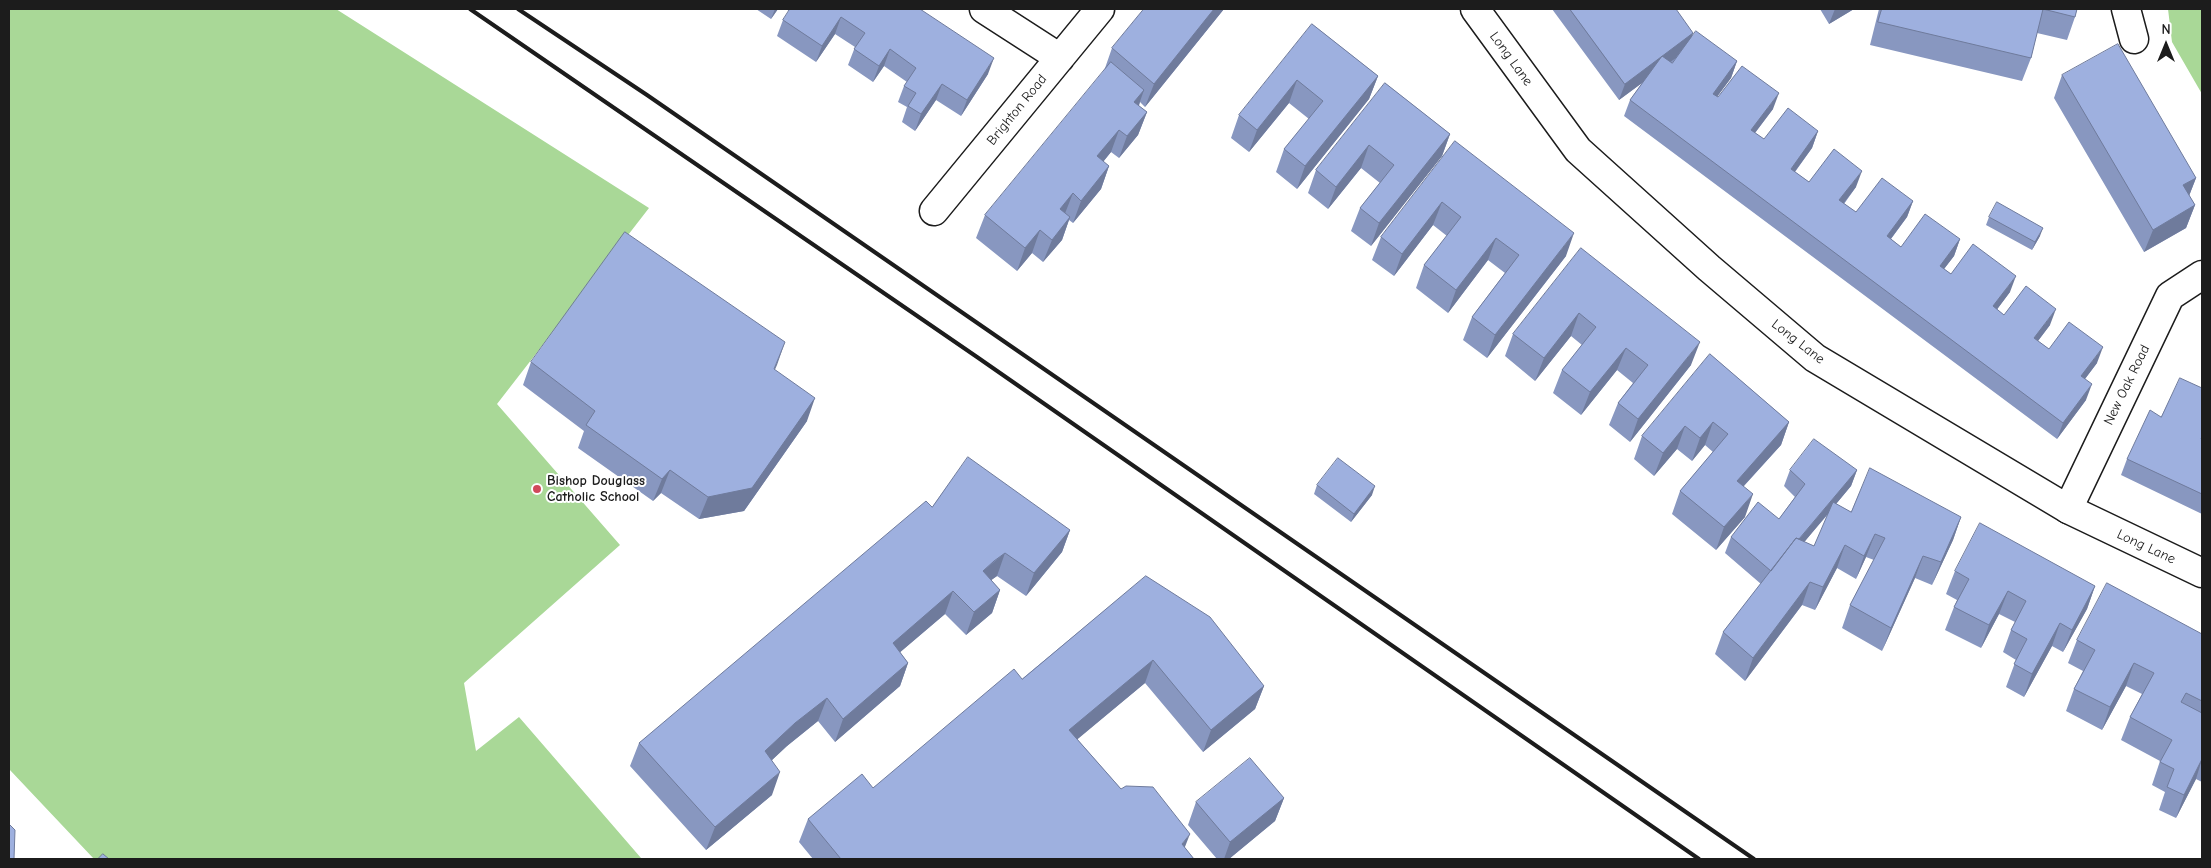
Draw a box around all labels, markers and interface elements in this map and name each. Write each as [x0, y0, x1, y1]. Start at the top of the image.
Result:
north arrow [2141, 20, 2191, 70]
text: N [2161, 21, 2171, 38]
street label: Long Lane [1486, 29, 1536, 89]
street label: Brighton Road [983, 71, 1051, 149]
street label: Long Lane [1768, 316, 1828, 368]
street label: New Oak Road [2100, 342, 2154, 428]
place label: Bishop Douglass Catholic School [547, 473, 645, 506]
marker: Bishop Douglass Catholic School [531, 483, 543, 495]
street label: Long Lane [2114, 526, 2178, 568]

